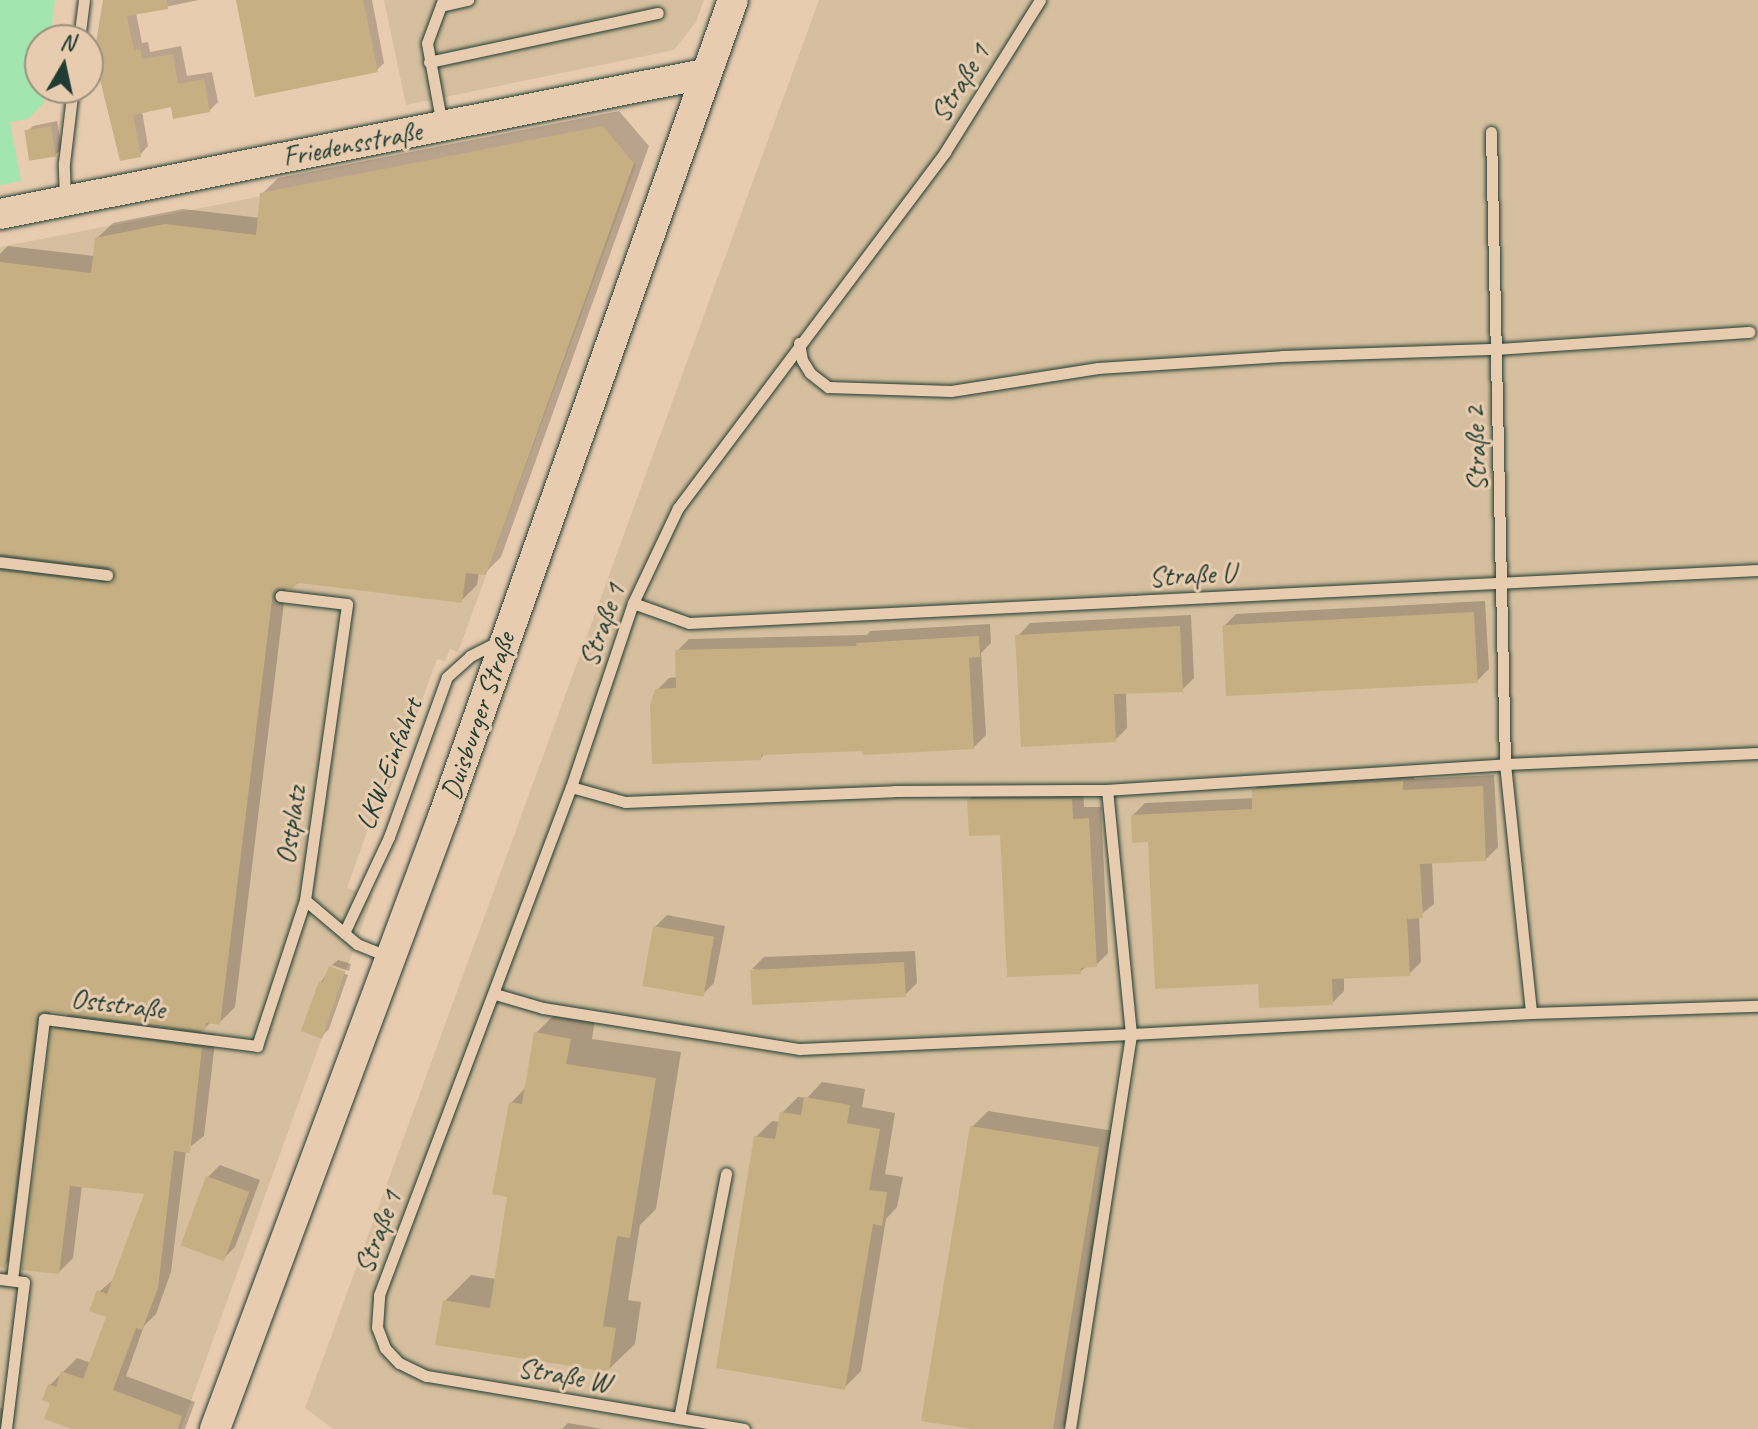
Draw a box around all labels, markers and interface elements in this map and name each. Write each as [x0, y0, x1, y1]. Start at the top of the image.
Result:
north arrow [24, 24, 104, 104]
text: N [59, 27, 76, 57]
street label: Straße 1 [923, 38, 997, 128]
street label: Friedensstraße [280, 114, 424, 174]
street label: Straße 2 [1458, 406, 1494, 492]
street label: Straße U [1148, 556, 1236, 594]
street label: Straße 1 [572, 579, 632, 671]
street label: Duisburger Straße [433, 627, 523, 805]
street label: LKW-Einfahrt [349, 694, 429, 834]
street label: Ostplatz [269, 784, 313, 866]
street label: Oststraße [69, 982, 167, 1026]
street label: Straße 1 [347, 1186, 409, 1278]
street label: Straße W [515, 1350, 613, 1400]

